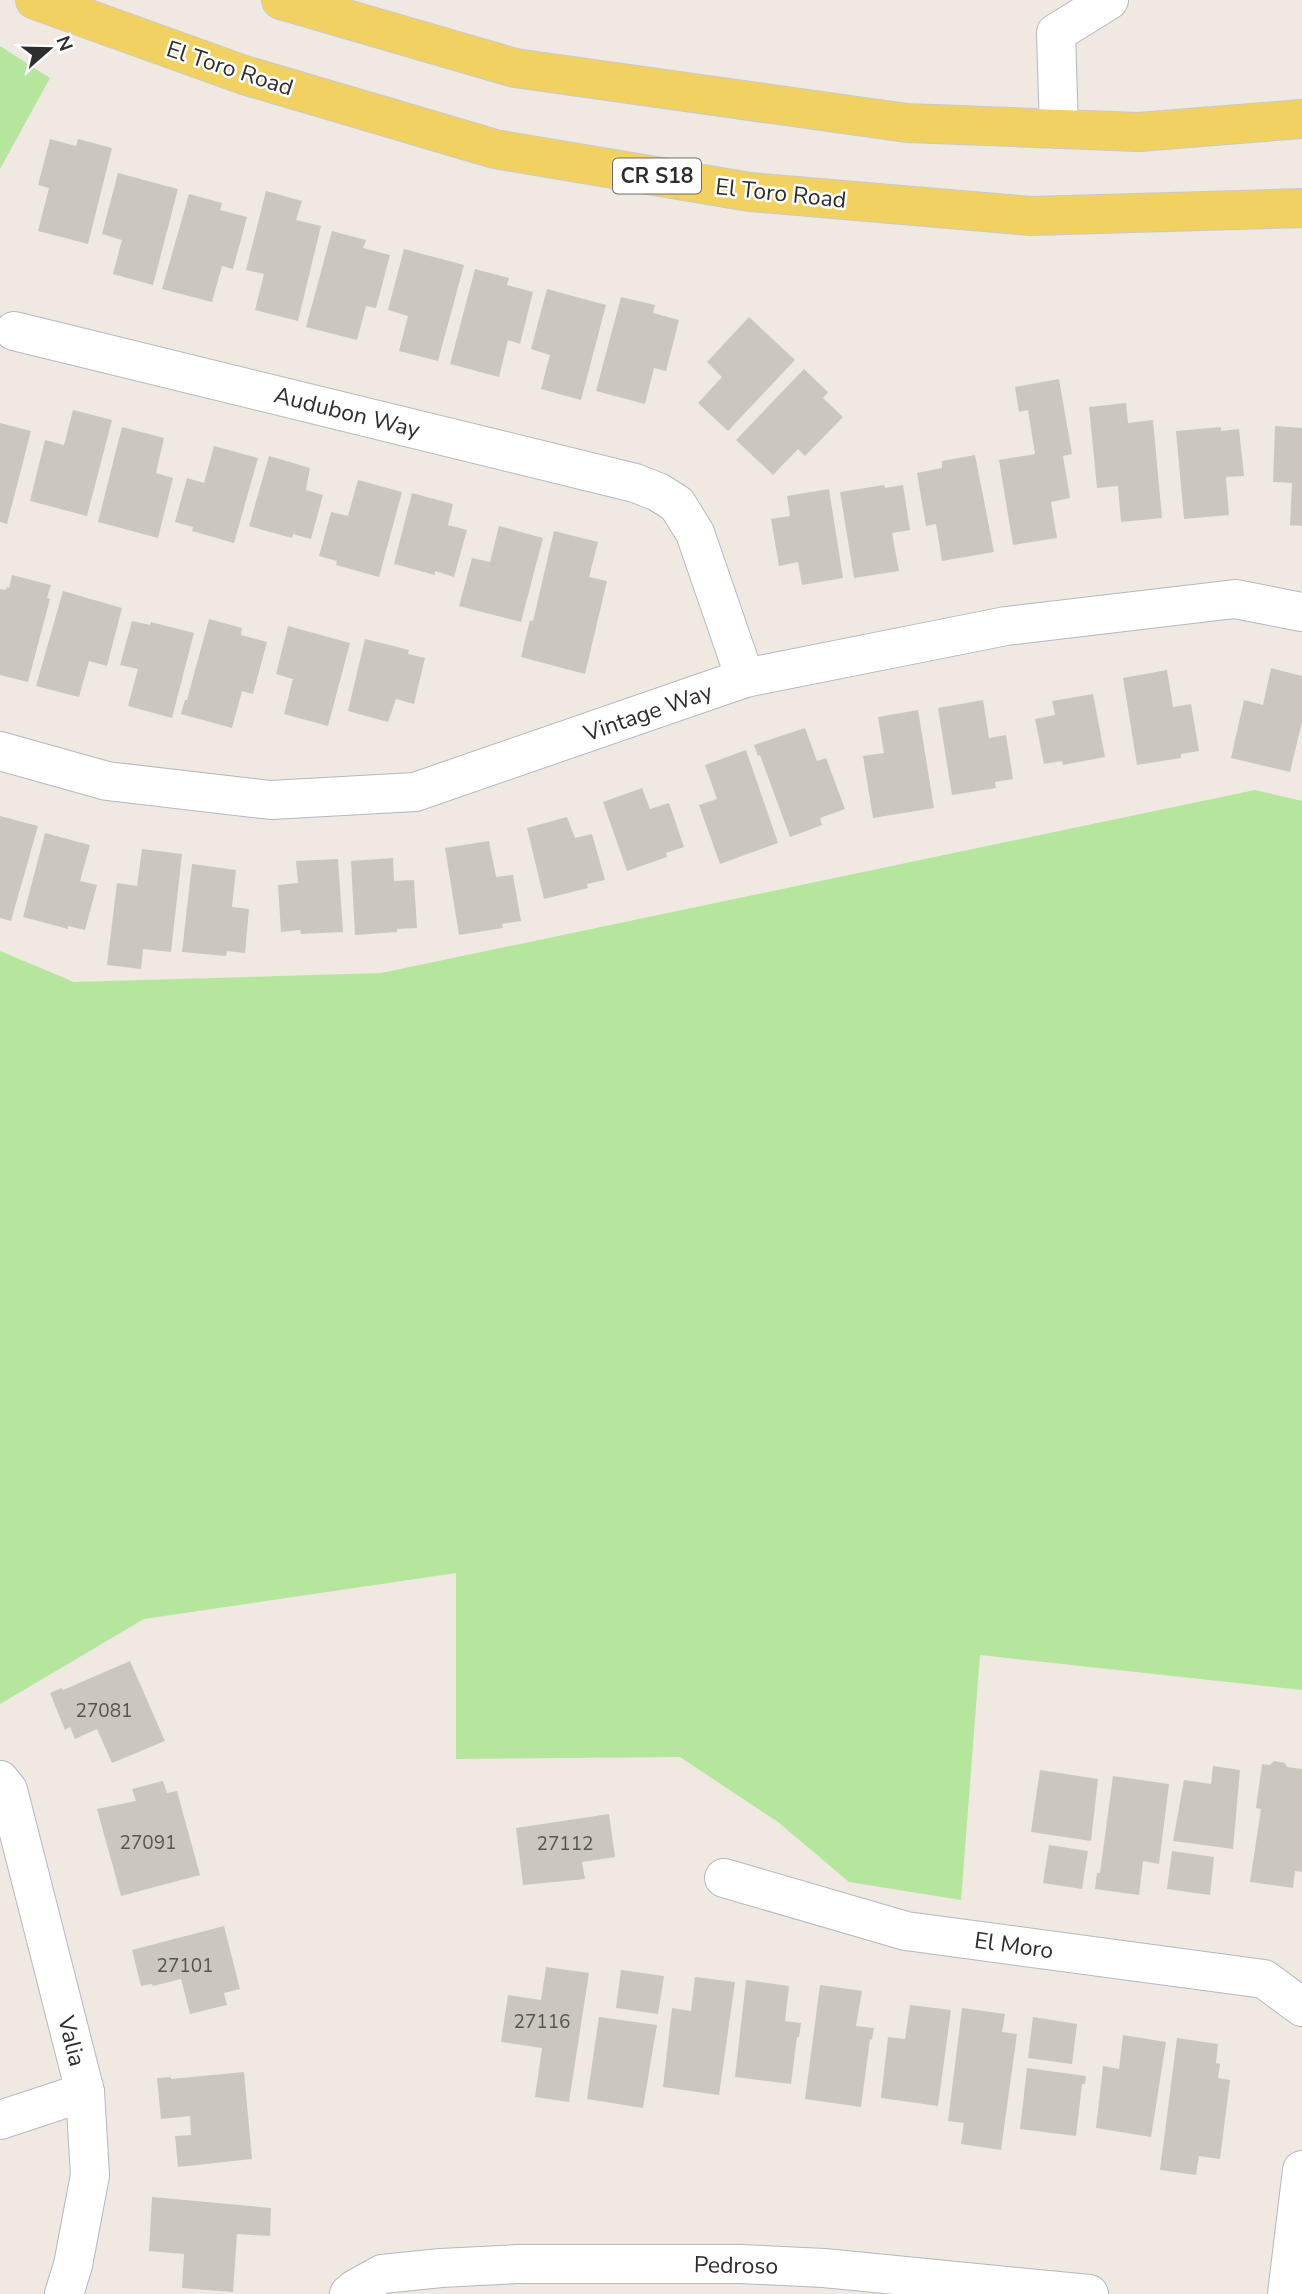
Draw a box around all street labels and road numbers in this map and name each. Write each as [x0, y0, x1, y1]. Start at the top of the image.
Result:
street label: El Toro Road [163, 33, 297, 104]
road number: CR S18 [613, 158, 701, 194]
street label: El Toro Road [714, 171, 848, 216]
street label: Audubon Way [271, 379, 423, 446]
street label: Vintage Way [579, 676, 717, 749]
street label: El Moro [972, 1925, 1055, 1966]
street label: Valia [50, 2012, 93, 2070]
street label: Pedroso [694, 2249, 778, 2282]

